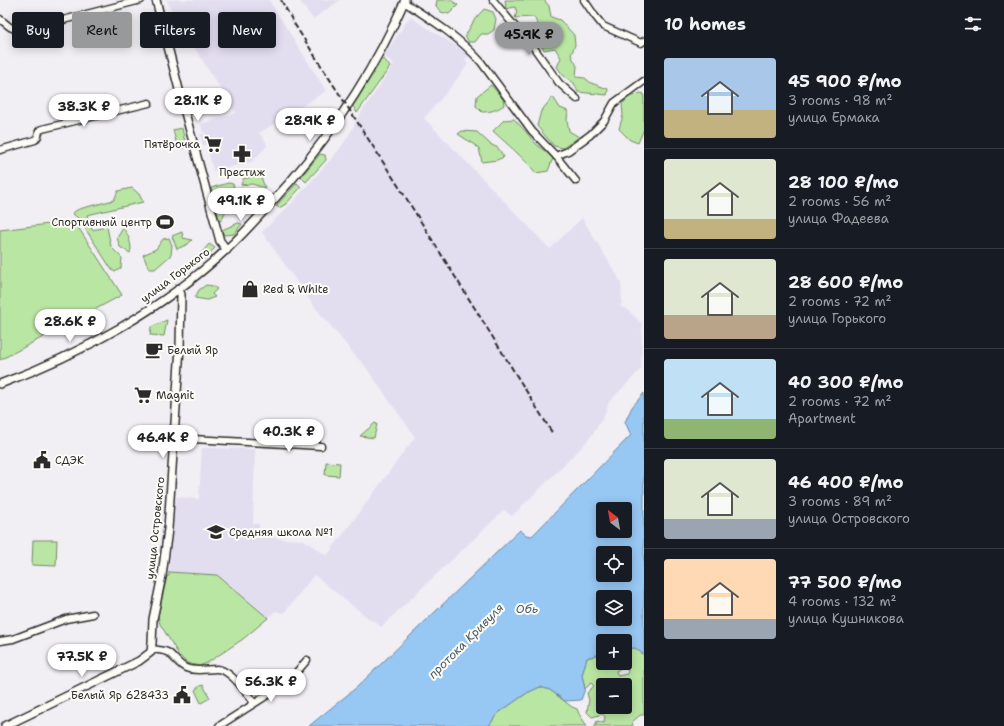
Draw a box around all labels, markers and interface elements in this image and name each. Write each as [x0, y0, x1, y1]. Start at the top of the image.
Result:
chip: Buy [12, 12, 64, 48]
chip: Rent [72, 12, 132, 48]
chip: Filters [140, 12, 210, 48]
chip: New [218, 12, 276, 48]
text: 10 homes [664, 13, 746, 35]
icon: filters [962, 13, 984, 35]
pin: 45.9K ₽ [492, 22, 566, 56]
text: 45.9K ₽ [504, 26, 554, 43]
text: 45 900 ₽/mo [788, 70, 902, 92]
icon: home [696, 74, 744, 122]
pin: 28.1K ₽ [161, 88, 235, 122]
text: 28.1K ₽ [174, 92, 222, 109]
text: 3 rooms · 98 m² [788, 92, 892, 109]
pin: 38.3K ₽ [47, 94, 121, 128]
text: 38.3K ₽ [58, 98, 110, 115]
pin: 28.9K ₽ [273, 108, 347, 142]
text: улица Ермака [788, 109, 880, 126]
text: 28.9K ₽ [284, 112, 336, 129]
supermarket icon: Пятёрочка [203, 134, 223, 154]
place label: Пятёрочка [144, 137, 200, 152]
pharmacy icon: Престиж [232, 144, 252, 164]
place label: Престиж [219, 165, 266, 180]
text: 28 100 ₽/mo [788, 171, 899, 193]
icon: home [696, 175, 744, 223]
pin: 49.1K ₽ [204, 188, 278, 222]
text: 49.1K ₽ [217, 192, 265, 209]
text: 2 rooms · 56 m² [788, 193, 891, 210]
text: улица Фадеева [788, 210, 889, 227]
sports icon: Спортивный центр [155, 212, 175, 232]
place label: Спортивный центр [52, 215, 152, 230]
street label: улица Горького [138, 244, 213, 306]
text: 28 600 ₽/mo [788, 271, 903, 293]
icon: home [696, 275, 744, 323]
shop icon: Red & White [240, 279, 260, 299]
place label: Red & White [263, 282, 329, 297]
text: 2 rooms · 72 m² [788, 293, 892, 310]
pin: 28.6K ₽ [33, 309, 107, 343]
text: улица Горького [788, 310, 886, 327]
text: 28.6K ₽ [44, 313, 96, 330]
cafe icon: Белый Яр [144, 340, 164, 360]
place label: Белый Яр [167, 343, 218, 358]
text: 40 300 ₽/mo [788, 371, 904, 393]
icon: home [696, 375, 744, 423]
supermarket icon: Magnit [133, 385, 153, 405]
place label: Magnit [156, 388, 195, 403]
text: 2 rooms · 72 m² [788, 393, 892, 410]
text: Apartment [788, 410, 856, 427]
pin: 40.3K ₽ [252, 419, 326, 453]
text: 40.3K ₽ [263, 423, 315, 440]
pin: 46.4K ₽ [126, 425, 200, 459]
text: 46.4K ₽ [137, 429, 189, 446]
public building icon: СДЭК [32, 450, 52, 470]
place label: СДЭК [55, 453, 84, 468]
text: 46 400 ₽/mo [788, 471, 904, 493]
icon: home [696, 475, 744, 523]
street label: улица Островского [143, 476, 168, 580]
text: 3 rooms · 89 m² [788, 493, 892, 510]
north arrow [596, 502, 632, 538]
map controls [596, 502, 632, 714]
text: улица Островского [788, 510, 910, 527]
school or university icon: Средняя школа №1 [206, 522, 226, 542]
place label: Средняя школа №1 [229, 525, 333, 540]
button: locate [596, 546, 632, 582]
text: 77 500 ₽/mo [788, 571, 902, 593]
icon: home [696, 575, 744, 623]
button: layers [596, 590, 632, 626]
text: 4 rooms · 132 m² [788, 593, 897, 610]
water label: протока Кривуля [425, 600, 507, 682]
water label: Обь [516, 601, 538, 617]
text: улица Кушникова [788, 610, 904, 627]
button: + [596, 634, 632, 670]
pin: 77.5K ₽ [45, 644, 119, 678]
text: 77.5K ₽ [56, 648, 108, 665]
pin: 56.3K ₽ [234, 669, 308, 703]
text: 56.3K ₽ [245, 673, 297, 690]
button: − [596, 678, 632, 714]
public building icon: Белый Яр 628433 [172, 685, 192, 705]
place label: Белый Яр 628433 [71, 688, 169, 703]

